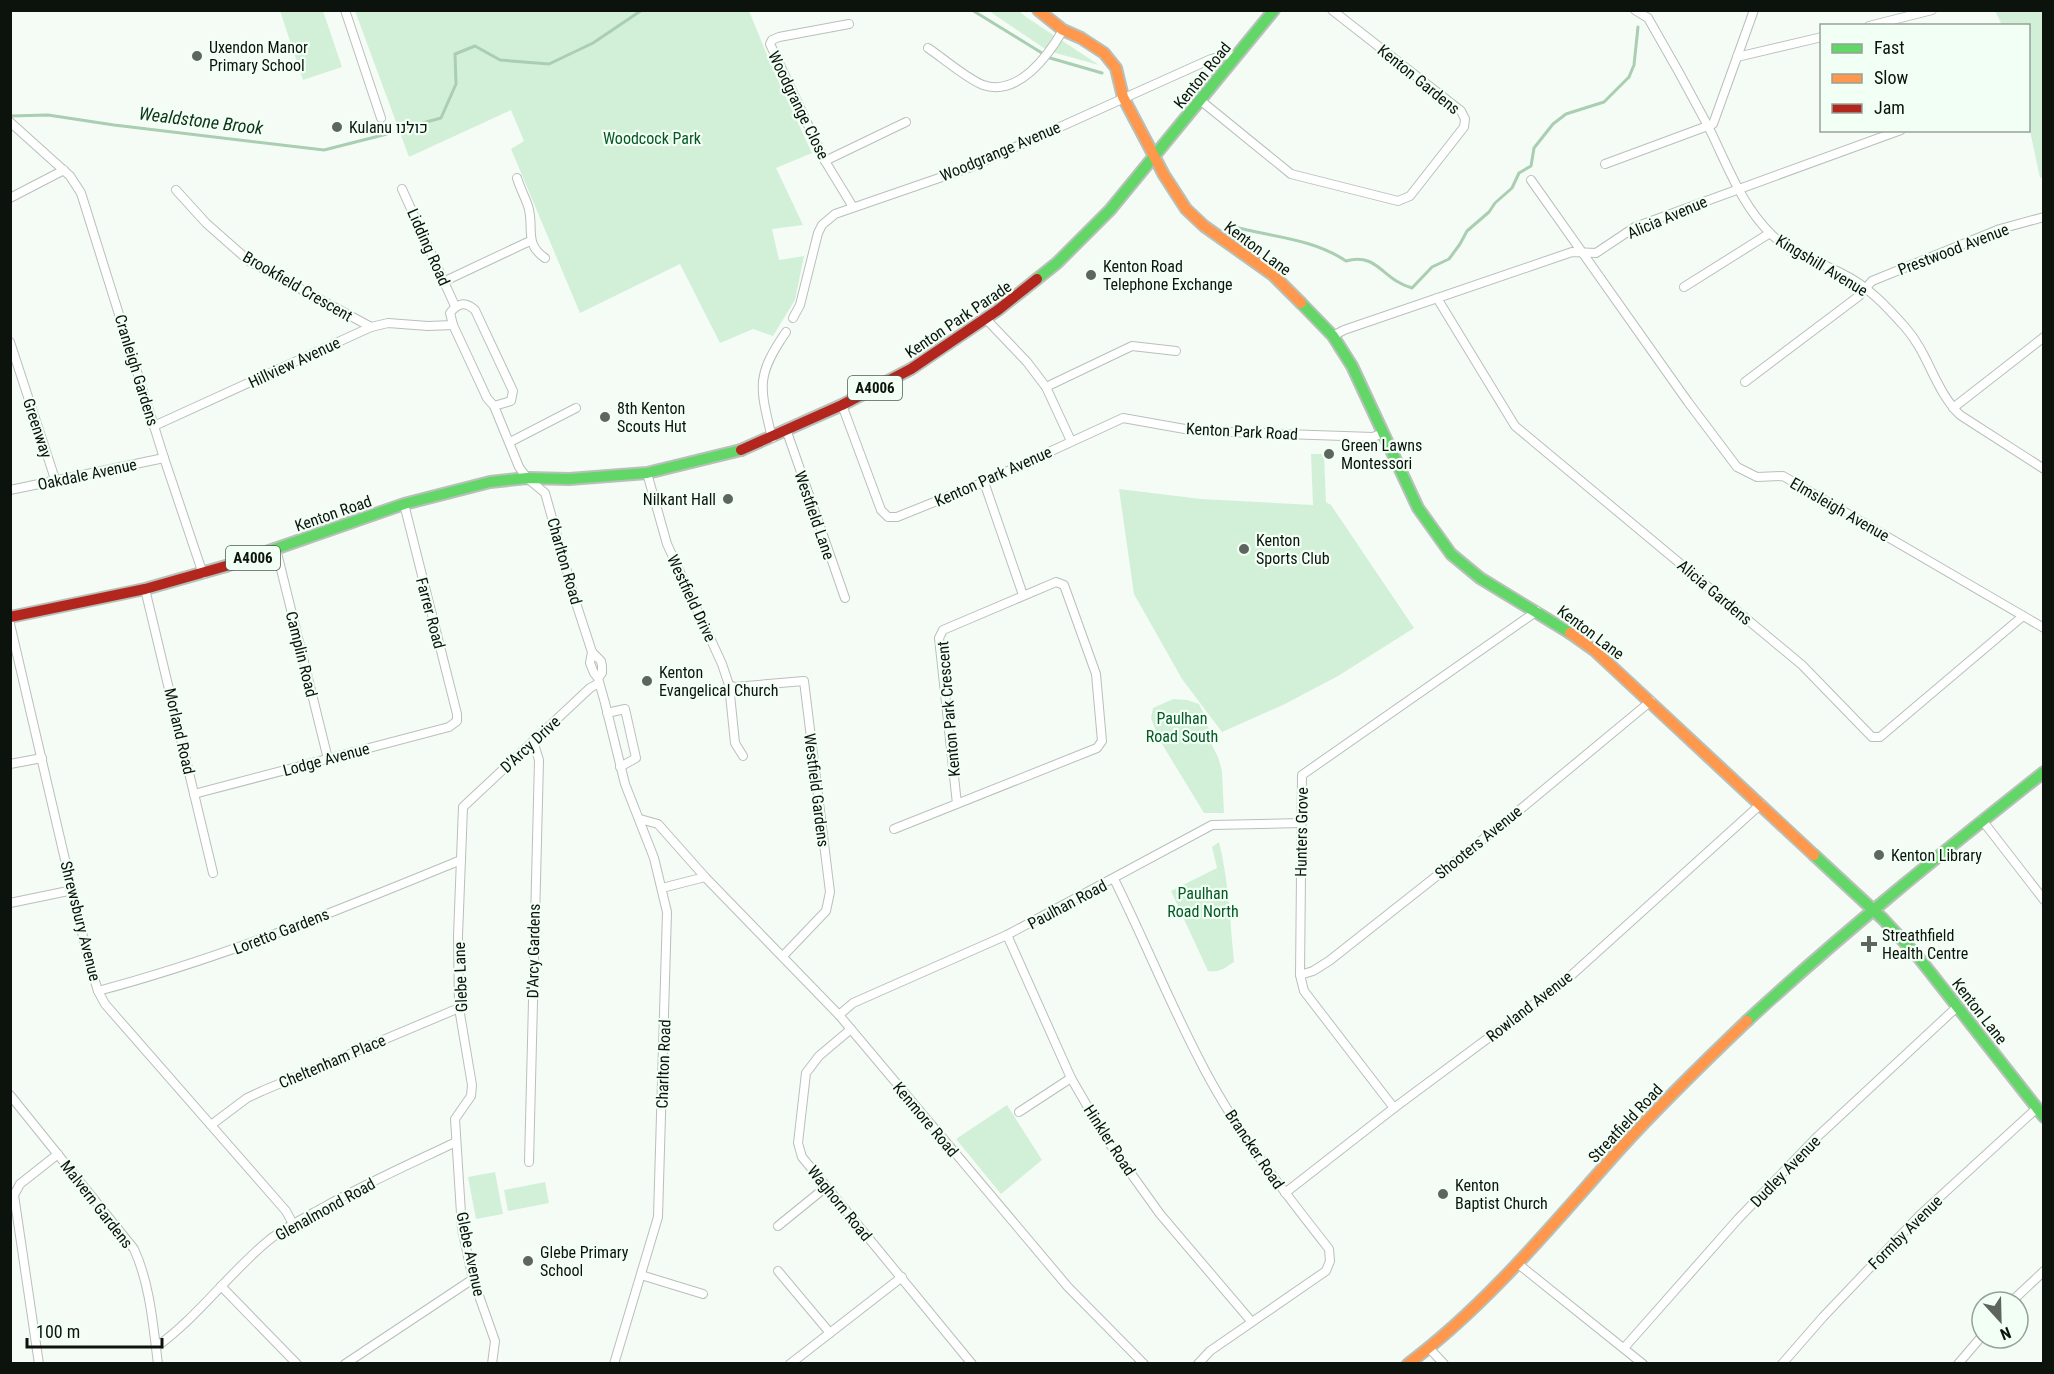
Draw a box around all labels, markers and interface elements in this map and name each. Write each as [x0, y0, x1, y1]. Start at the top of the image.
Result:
legend [1820, 24, 2030, 132]
text: Fast [1874, 37, 1905, 58]
place label: Uxendon Manor Primary School [209, 38, 308, 75]
street label: Kenton Road [1170, 38, 1235, 112]
street label: Kenton Gardens [1374, 40, 1464, 118]
street label: Woodgrange Close [764, 48, 833, 163]
marker: Uxendon Manor Primary School [190, 49, 204, 63]
text: Slow [1874, 67, 1909, 88]
text: Jam [1874, 97, 1905, 118]
water label: Wealdstone Brook [138, 102, 265, 139]
place label: Kulanu כולנו [349, 118, 428, 137]
street label: Woodgrange Avenue [937, 118, 1063, 185]
marker: Kulanu כולנו [330, 120, 344, 134]
park label: Woodcock Park [603, 129, 702, 148]
street label: Alicia Avenue [1624, 192, 1710, 243]
street label: Lidding Road [403, 206, 454, 289]
street label: Kenton Lane [1221, 217, 1295, 280]
street label: Prestwood Avenue [1895, 220, 2011, 279]
street label: Kingshill Avenue [1772, 231, 1871, 300]
street label: Brookfield Crescent [240, 247, 356, 326]
place label: Kenton Road Telephone Exchange [1103, 257, 1233, 294]
marker: Kenton Road Telephone Exchange [1084, 268, 1098, 282]
street label: Kenton Park Parade [902, 277, 1015, 362]
street label: Cranleigh Gardens [111, 312, 162, 428]
street label: Hillview Avenue [245, 333, 343, 392]
road number: A4006 [848, 376, 902, 400]
street label: Greenway [19, 396, 56, 461]
place label: 8th Kenton Scouts Hut [617, 399, 687, 436]
marker: 8th Kenton Scouts Hut [598, 410, 612, 424]
street label: Kenton Park Road [1185, 419, 1298, 444]
place label: Green Lawns Montessori [1341, 436, 1422, 473]
street label: Kenton Park Avenue [932, 442, 1055, 511]
marker: Green Lawns Montessori [1322, 447, 1336, 461]
street label: Oakdale Avenue [36, 455, 138, 494]
street label: Westfield Lane [790, 468, 839, 562]
street label: Elmsleigh Avenue [1787, 473, 1893, 545]
place label: Nilkant Hall [643, 490, 716, 509]
street label: Kenton Road [292, 491, 374, 535]
marker: Nilkant Hall [721, 492, 735, 506]
street label: Charlton Road [543, 516, 586, 607]
place label: Kenton Sports Club [1256, 531, 1330, 568]
marker: Kenton Sports Club [1237, 542, 1251, 556]
road number: A4006 [226, 546, 280, 570]
street label: Westfield Drive [663, 552, 720, 645]
street label: Alicia Gardens [1674, 556, 1756, 629]
street label: Farrer Road [412, 575, 449, 651]
street label: Kenton Lane [1554, 601, 1628, 664]
street label: Camplin Road [282, 609, 321, 699]
street label: Kenton Park Crescent [933, 640, 964, 778]
place label: Kenton Evangelical Church [659, 663, 778, 700]
marker: Kenton Evangelical Church [640, 674, 654, 688]
street label: Morland Road [160, 686, 199, 776]
park label: Paulhan Road South [1146, 709, 1218, 746]
street label: D'Arcy Drive [497, 712, 564, 777]
street label: Westfield Gardens [800, 732, 833, 848]
street label: Lodge Avenue [281, 739, 371, 780]
street label: Hunters Grove [1291, 787, 1312, 877]
street label: Shooters Avenue [1431, 802, 1526, 883]
place label: Kenton Library [1891, 846, 1982, 865]
marker: Kenton Library [1872, 848, 1886, 862]
street label: Shrewsbury Avenue [56, 859, 105, 983]
street label: Paulhan Road [1024, 876, 1110, 933]
park label: Paulhan Road North [1167, 884, 1239, 921]
street label: D'Arcy Gardens [523, 903, 544, 999]
street label: Loretto Gardens [231, 904, 332, 958]
place label: Streathfield Health Centre [1882, 926, 1968, 963]
marker: Streathfield Health Centre [1860, 935, 1878, 953]
street label: Glebe Lane [450, 942, 471, 1012]
street label: Rowland Avenue [1483, 967, 1576, 1046]
street label: Kenton Lane [1948, 975, 2011, 1048]
street label: Charlton Road [652, 1019, 675, 1109]
street label: Cheltenham Place [276, 1030, 388, 1093]
street label: Kenmore Road [889, 1078, 962, 1161]
street label: Streatfield Road [1584, 1080, 1667, 1167]
street label: Hinkler Road [1080, 1101, 1139, 1179]
street label: Brancker Road [1221, 1106, 1288, 1192]
street label: Dudley Avenue [1746, 1132, 1824, 1211]
street label: Malvern Gardens [56, 1157, 137, 1252]
street label: Waghorn Road [803, 1162, 876, 1245]
street label: Glenalmond Road [272, 1174, 379, 1245]
place label: Kenton Baptist Church [1455, 1176, 1548, 1213]
marker: Kenton Baptist Church [1436, 1187, 1450, 1201]
street label: Formby Avenue [1864, 1191, 1946, 1273]
street label: Glebe Avenue [452, 1210, 489, 1298]
place label: Glebe Primary School [540, 1243, 629, 1280]
marker: Glebe Primary School [521, 1254, 535, 1268]
north arrow [1970, 1290, 2030, 1350]
scale bar [27, 1311, 162, 1349]
text: 100 m [36, 1321, 80, 1342]
text: N [1997, 1323, 2014, 1344]

